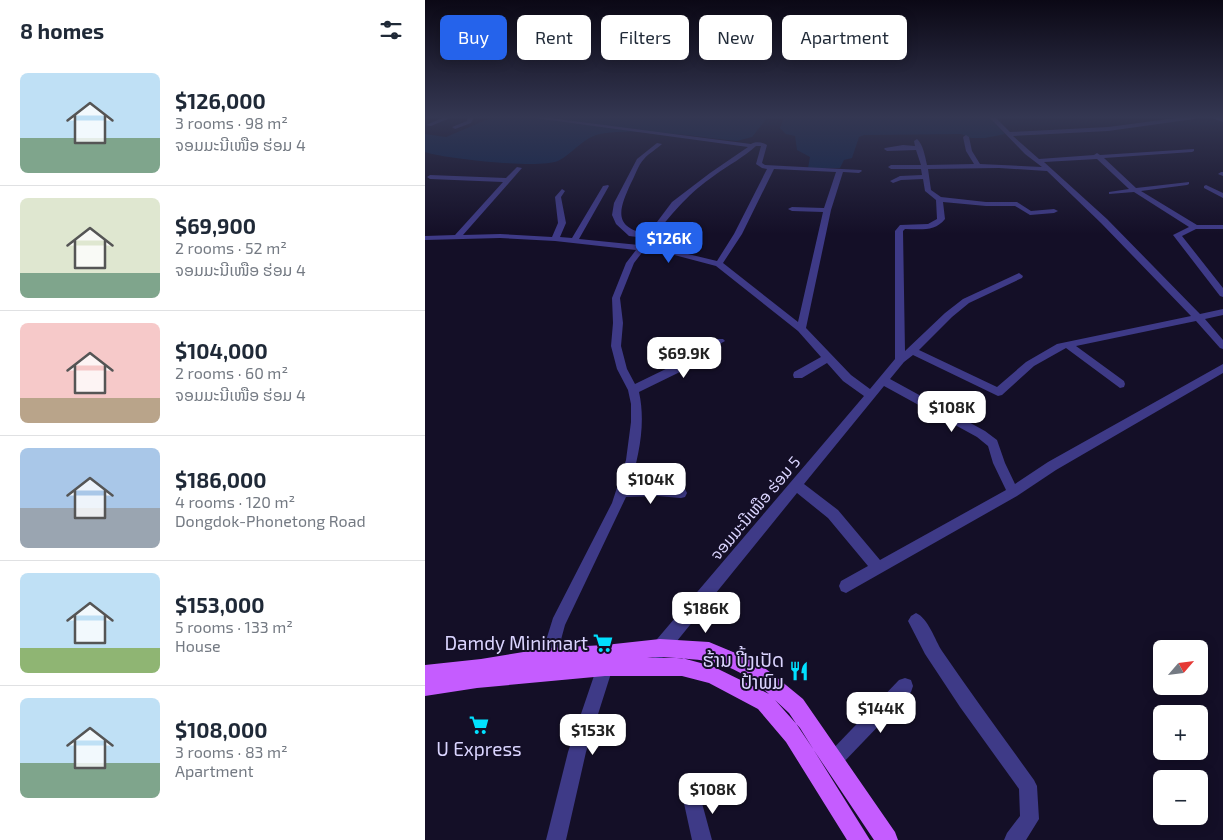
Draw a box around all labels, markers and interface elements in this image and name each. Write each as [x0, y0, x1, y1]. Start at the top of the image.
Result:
chip: Buy [440, 15, 507, 60]
chip: Rent [517, 15, 591, 60]
chip: Filters [601, 15, 689, 60]
chip: New [699, 15, 772, 60]
chip: Apartment [782, 15, 907, 60]
icon: filters [377, 16, 405, 44]
text: 8 homes [20, 18, 104, 43]
text: $126,000 [175, 88, 266, 113]
icon: home [60, 93, 120, 153]
text: 3 rooms · 98 m² [175, 113, 288, 132]
text: ຈອມມະນີເໜືອ ຮ່ອມ 4 [175, 135, 306, 154]
text: $69,900 [175, 213, 256, 238]
icon: home [60, 218, 120, 278]
pin: $126K [634, 222, 704, 264]
text: $126K [646, 228, 692, 247]
text: 2 rooms · 52 m² [175, 238, 287, 257]
text: ຈອມມະນີເໜືອ ຮ່ອມ 4 [175, 260, 306, 279]
pin: $69.9K [643, 336, 725, 379]
text: $104,000 [175, 338, 268, 363]
icon: home [60, 343, 120, 403]
text: $69.9K [658, 343, 710, 362]
text: 2 rooms · 60 m² [175, 363, 288, 382]
text: ຈອມມະນີເໜືອ ຮ່ອມ 4 [175, 385, 306, 404]
pin: $108K [917, 390, 987, 433]
text: $108K [929, 397, 975, 416]
street label: ຈອມມະນີເໜືອ ຮ່ອມ 5 [706, 452, 804, 563]
pin: $104K [616, 462, 686, 505]
text: $186,000 [175, 467, 267, 492]
icon: home [60, 468, 120, 528]
text: $104K [628, 469, 674, 488]
text: 4 rooms · 120 m² [175, 492, 295, 511]
text: Dongdok-Phonetong Road [175, 511, 366, 530]
text: $153,000 [175, 592, 265, 617]
pin: $186K [671, 592, 741, 634]
icon: home [60, 593, 120, 653]
text: $186K [683, 598, 729, 617]
text: 5 rooms · 133 m² [175, 617, 293, 636]
place label: Damdy Minimart [444, 631, 588, 654]
supermarket icon: Damdy Minimart [592, 632, 614, 654]
text: House [175, 636, 221, 655]
north arrow [1153, 640, 1207, 695]
map controls [1153, 640, 1208, 825]
place label: ຮ້ານ ປີ້ງເປັດ ປ້າພົມ [702, 645, 784, 693]
restaurant icon: ຮ້ານ ປີ້ງເປັດ ປ້າພົມ [788, 660, 810, 682]
pin: $144K [846, 692, 916, 734]
text: $144K [858, 698, 904, 717]
button: + [1153, 705, 1208, 760]
supermarket icon: U Express [468, 714, 490, 736]
pin: $153K [558, 714, 628, 756]
text: $108,000 [175, 717, 267, 742]
icon: home [60, 718, 120, 778]
text: $153K [571, 720, 615, 739]
place label: U Express [436, 737, 522, 760]
text: 3 rooms · 83 m² [175, 742, 288, 761]
text: Apartment [175, 761, 254, 780]
button: − [1153, 770, 1208, 825]
pin: $108K [678, 772, 748, 815]
text: $108K [690, 779, 736, 798]

